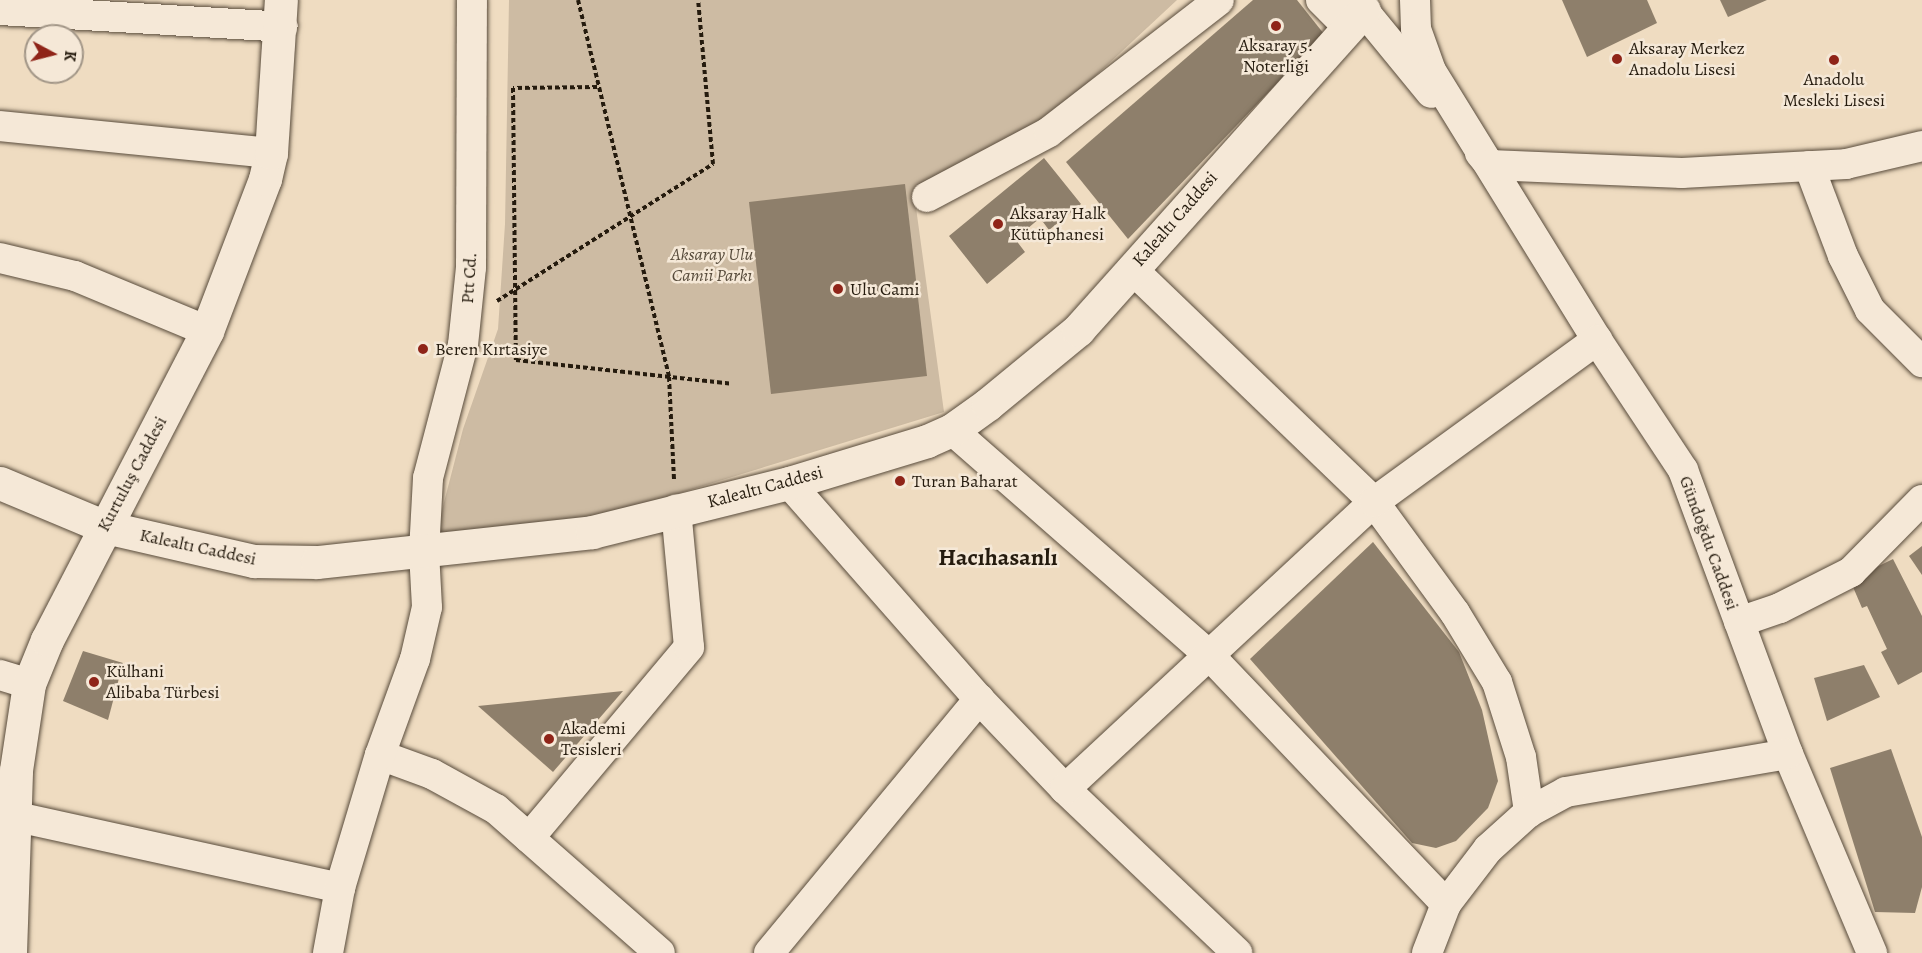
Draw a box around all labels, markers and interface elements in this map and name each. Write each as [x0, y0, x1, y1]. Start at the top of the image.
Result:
marker: Aksaray 5. Noterliği [1269, 19, 1283, 33]
north arrow [24, 24, 84, 84]
place label: Aksaray 5. Noterliği [1239, 35, 1313, 78]
place label: Aksaray Merkez Anadolu Lisesi [1629, 38, 1745, 80]
text: K [58, 49, 81, 63]
marker: Aksaray Merkez Anadolu Lisesi [1610, 52, 1624, 66]
marker: Anadolu Mesleki Lisesi [1827, 53, 1841, 67]
place label: Anadolu Mesleki Lisesi [1783, 69, 1885, 112]
street label: Kalealtı Caddesi [1128, 167, 1222, 271]
place label: Aksaray Halk Kütüphanesi [1010, 203, 1106, 246]
marker: Aksaray Halk Kütüphanesi [991, 217, 1005, 231]
park label: Aksaray Ulu Camii Parkı [671, 244, 753, 286]
street label: Ptt Cd. [456, 252, 482, 304]
place label: Ulu Cami [850, 278, 920, 300]
marker: Ulu Cami [831, 282, 845, 296]
place label: Beren Kırtasiye [435, 338, 548, 360]
marker: Beren Kırtasiye [416, 342, 430, 356]
street label: Kurtuluş Caddesi [93, 413, 171, 535]
street label: Kalealtı Caddesi [705, 461, 825, 513]
place label: Turan Baharat [912, 470, 1018, 492]
street label: Gündoğdu Caddesi [1675, 473, 1743, 613]
marker: Turan Baharat [893, 474, 907, 488]
street label: Kalealtı Caddesi [138, 524, 258, 570]
district label: Hacıhasanlı [938, 544, 1058, 572]
place label: Külhani Alibaba Türbesi [106, 661, 220, 704]
marker: Külhani Alibaba Türbesi [87, 675, 101, 689]
place label: Akademi Tesisleri [561, 718, 626, 760]
marker: Akademi Tesisleri [542, 732, 556, 746]

